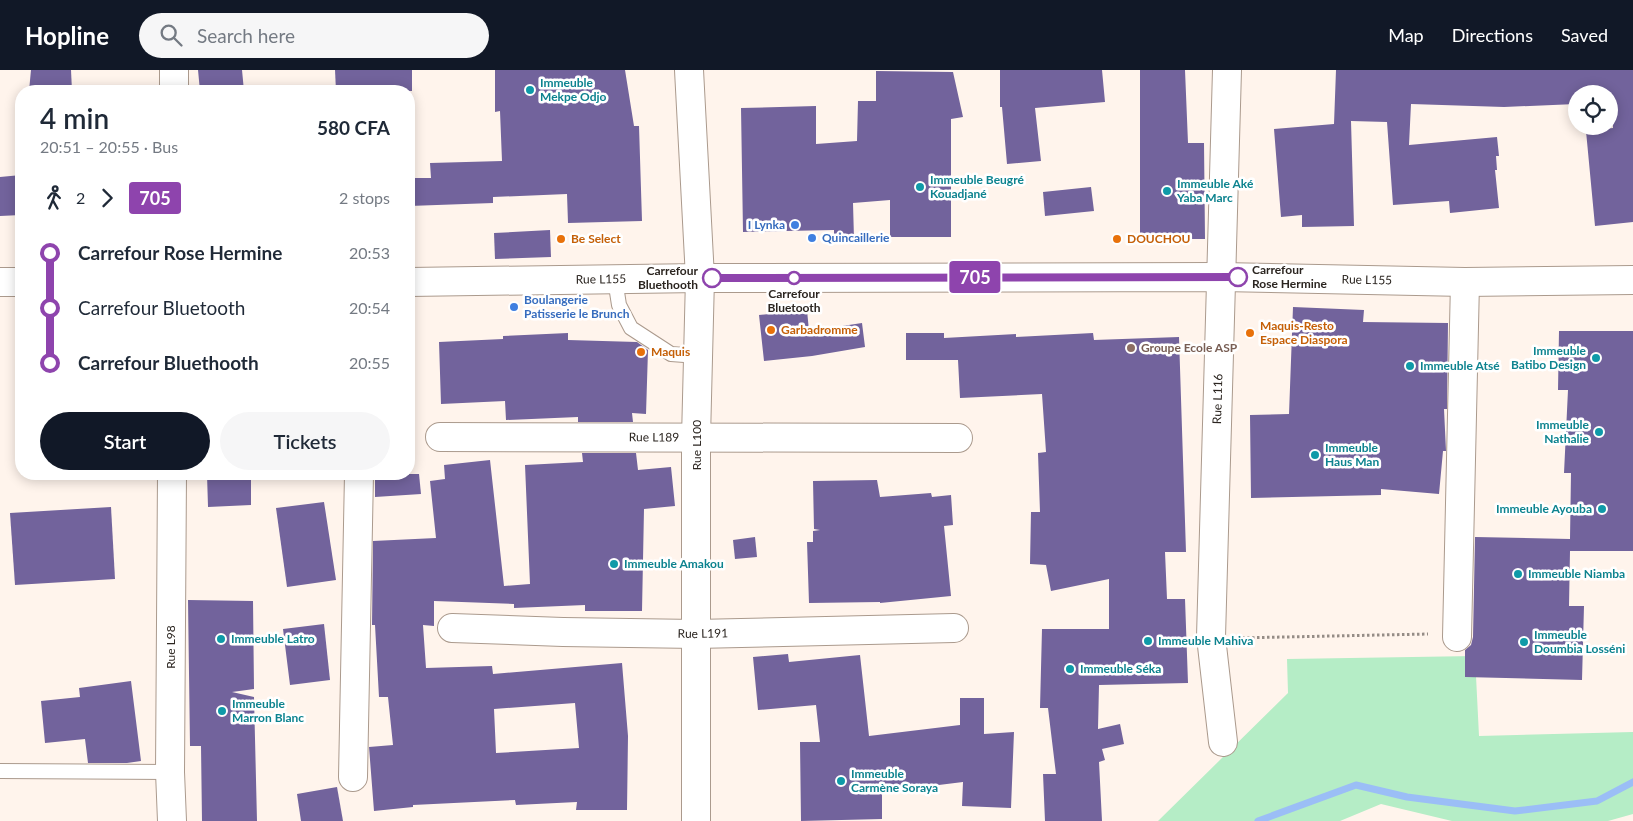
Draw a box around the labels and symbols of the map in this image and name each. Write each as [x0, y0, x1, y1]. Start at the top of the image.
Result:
place label: Immeuble Mekpe Odjo [540, 75, 607, 104]
marker: Immeuble Mekpe Odjo [524, 84, 536, 96]
place label: Immeuble Beugré Kouadjané [930, 172, 1024, 201]
place label: Immeuble Aké Yaba Marc [1176, 176, 1254, 205]
marker: Immeuble Beugré Kouadjané [914, 181, 926, 193]
marker: Immeuble Aké Yaba Marc [1161, 185, 1173, 197]
place label: I Lynka [748, 217, 785, 232]
marker: I Lynka [789, 219, 801, 231]
place label: Quincaillerie [822, 230, 890, 245]
place label: Be Select [571, 231, 621, 246]
place label: DOUCHOU [1127, 231, 1191, 246]
marker: Quincaillerie [806, 232, 818, 244]
marker: Be Select [555, 233, 567, 245]
marker: DOUCHOU [1111, 233, 1123, 245]
line badge: 705 [946, 261, 1004, 293]
place label: Carrefour Rose Hermine [1252, 262, 1328, 291]
place label: Carrefour Bluethooth [638, 263, 699, 292]
marker: Carrefour Rose Hermine [1228, 267, 1248, 287]
marker: Carrefour Bluethooth [702, 268, 722, 288]
street label: Rue L155 [576, 271, 626, 287]
marker: Carrefour Bluetooth [787, 271, 801, 285]
street label: Rue L155 [1342, 271, 1392, 288]
place label: Carrefour Bluetooth [767, 286, 821, 315]
place label: Boulangerie Patisserie le Brunch [524, 292, 630, 321]
marker: Boulangerie Patisserie le Brunch [508, 301, 520, 313]
place label: Maquis-Resto Espace Diaspora [1260, 318, 1348, 347]
place label: Garbadromme [781, 322, 858, 337]
marker: Garbadromme [765, 324, 777, 336]
marker: Maquis-Resto Espace Diaspora [1244, 327, 1256, 339]
place label: Groupe Ecole ASP [1141, 340, 1238, 355]
marker: Groupe Ecole ASP [1125, 342, 1137, 354]
place label: Immeuble Batibo Design [1511, 343, 1587, 372]
place label: Maquis [651, 344, 690, 359]
marker: Maquis [635, 346, 647, 358]
marker: Immeuble Batibo Design [1590, 352, 1602, 364]
place label: Immeuble Atsé [1420, 358, 1500, 373]
marker: Immeuble Atsé [1404, 360, 1416, 372]
street label: Rue L116 [1209, 373, 1225, 424]
place label: Immeuble Nathalie [1536, 417, 1590, 446]
street label: Rue L100 [689, 420, 704, 470]
marker: Immeuble Nathalie [1593, 426, 1605, 438]
street label: Rue L189 [629, 429, 679, 444]
place label: Immeuble Haus Man [1325, 440, 1379, 469]
marker: Immeuble Haus Man [1309, 449, 1321, 461]
place label: Immeuble Ayouba [1496, 501, 1592, 516]
marker: Immeuble Ayouba [1596, 503, 1608, 515]
place label: Immeuble Amakou [624, 556, 724, 571]
marker: Immeuble Amakou [608, 558, 620, 570]
place label: Immeuble Niamba [1528, 566, 1625, 581]
marker: Immeuble Niamba [1512, 568, 1524, 580]
street label: Rue L98 [163, 625, 178, 669]
street label: Rue L191 [678, 625, 728, 641]
place label: Immeuble Doumbia Losséni [1534, 627, 1625, 656]
place label: Immeuble Latro [231, 631, 315, 646]
marker: Immeuble Latro [215, 633, 227, 645]
place label: Immeuble Mahiva [1158, 633, 1253, 648]
marker: Immeuble Mahiva [1142, 635, 1154, 647]
marker: Immeuble Doumbia Losséni [1518, 636, 1530, 648]
place label: Immeuble Séka [1080, 661, 1161, 676]
marker: Immeuble Séka [1064, 663, 1076, 675]
place label: Immeuble Marron Blanc [232, 696, 304, 725]
marker: Immeuble Marron Blanc [216, 705, 228, 717]
place label: Immeuble Carmène Soraya [851, 766, 938, 795]
marker: Immeuble Carmène Soraya [835, 775, 847, 787]

